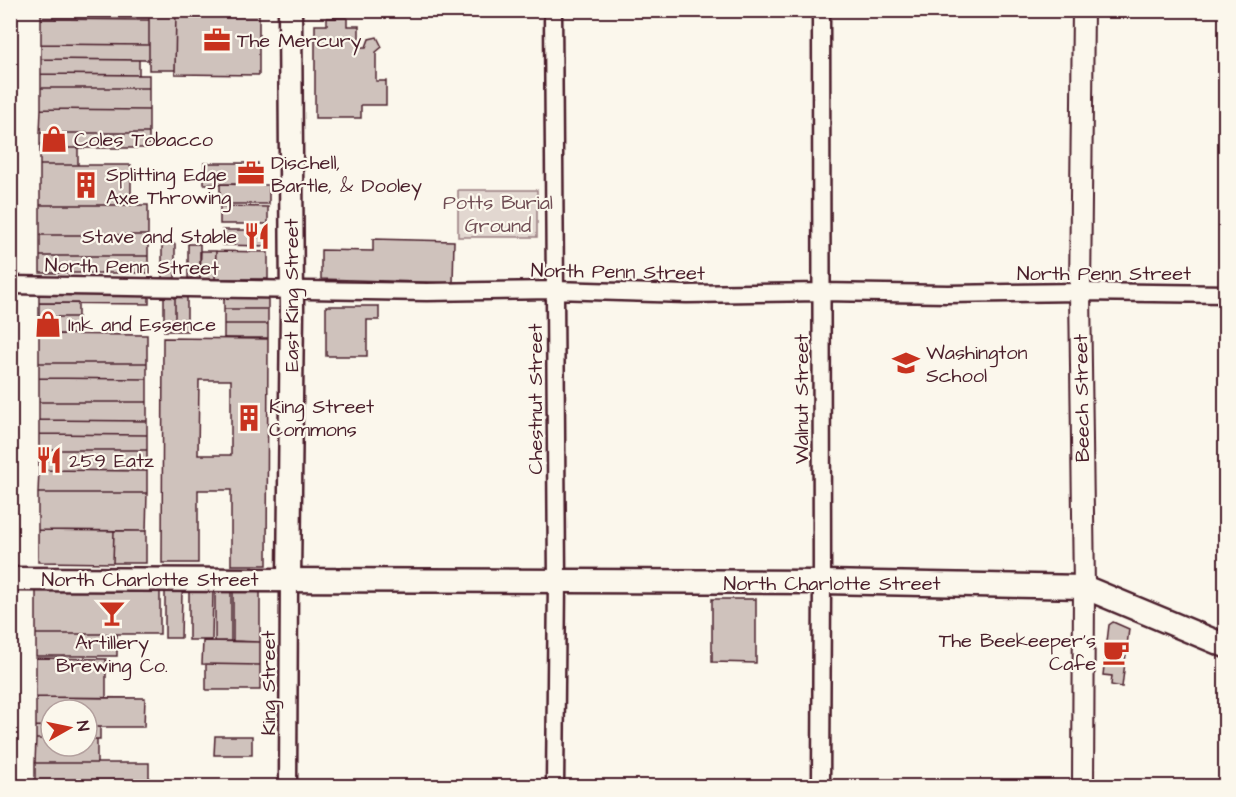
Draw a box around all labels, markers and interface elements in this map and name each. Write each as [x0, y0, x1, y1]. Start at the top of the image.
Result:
office icon: The Mercury [202, 25, 232, 55]
place label: The Mercury [237, 27, 361, 56]
shop icon: Coles Tobacco [39, 124, 69, 154]
place label: Coles Tobacco [74, 126, 213, 154]
place label: Dischell, Bartle, & Dooley [271, 149, 422, 201]
office icon: Dischell, Bartle, & Dooley [236, 158, 266, 188]
place label: Splitting Edge Axe Throwing [106, 161, 231, 213]
building icon: Splitting Edge Axe Throwing [71, 170, 101, 200]
park label: Potts Burial Ground [443, 189, 553, 240]
street label: East King Street [278, 218, 307, 372]
restaurant icon: Stave and Stable [242, 221, 272, 251]
place label: Stave and Stable [82, 223, 237, 251]
street label: North Penn Street [45, 251, 219, 283]
street label: North Penn Street [531, 256, 705, 288]
street label: North Penn Street [1017, 260, 1191, 288]
shop icon: Ink and Essence [33, 309, 63, 339]
place label: Ink and Essence [68, 311, 216, 339]
street label: Chestnut Street [522, 324, 550, 474]
street label: Walnut Street [788, 334, 816, 464]
street label: Beech Street [1067, 334, 1097, 462]
place label: Washington School [926, 339, 1028, 390]
school or university icon: Washington School [891, 348, 921, 378]
place label: King Street Commons [269, 393, 374, 444]
building icon: King Street Commons [234, 403, 264, 433]
restaurant icon: 259 Eatz [34, 445, 64, 475]
place label: 259 Eatz [69, 447, 154, 475]
street label: North Charlotte Street [41, 566, 259, 594]
street label: North Charlotte Street [723, 570, 941, 598]
bar icon: Artillery Brewing Co. [97, 598, 127, 628]
place label: The Beekeeper's Cafe [939, 627, 1096, 678]
place label: Artillery Brewing Co. [56, 629, 168, 681]
street label: King Street [255, 630, 284, 736]
cafe icon: The Beekeeper's Cafe [1101, 637, 1131, 667]
north arrow [39, 698, 99, 758]
text: N [71, 719, 94, 732]

